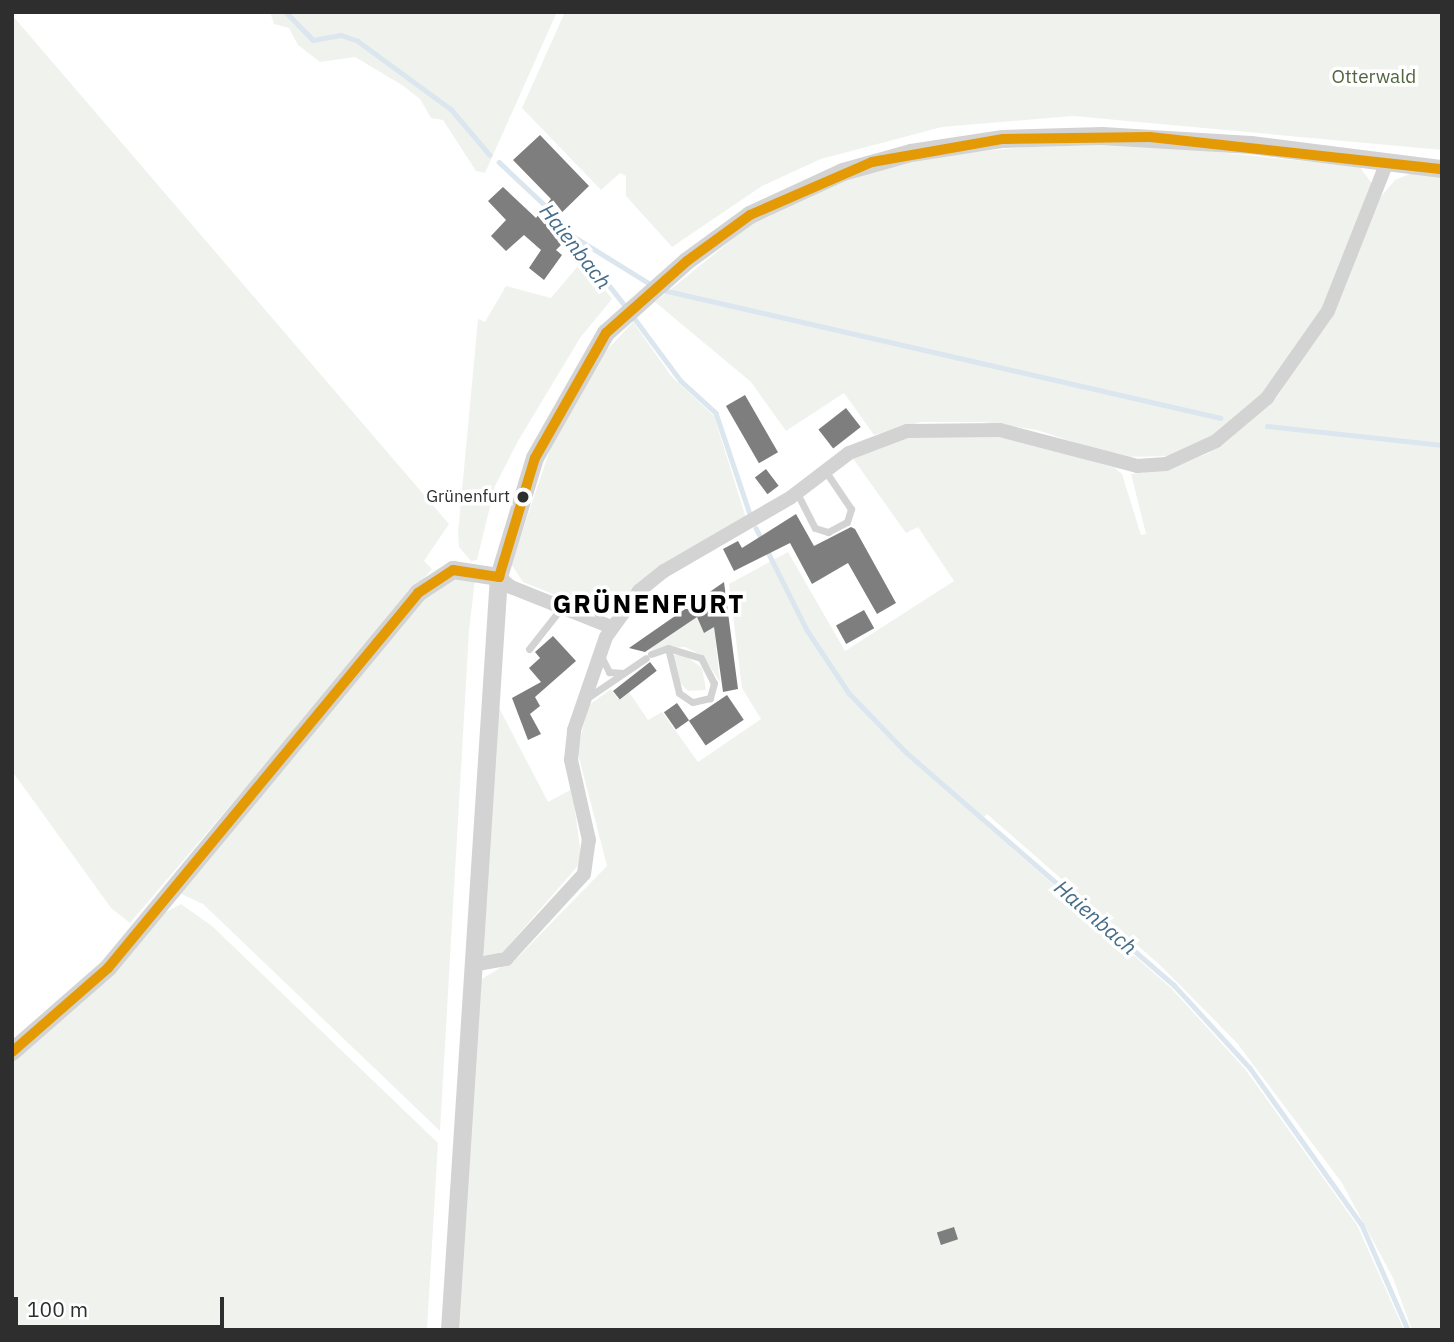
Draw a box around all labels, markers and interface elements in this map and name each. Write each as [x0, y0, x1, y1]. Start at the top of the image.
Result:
park label: Otterwald [1332, 66, 1416, 88]
water label: Haienbach [535, 198, 617, 294]
place label: Grünenfurt [426, 487, 510, 507]
marker: Grünenfurt [516, 490, 530, 504]
district label: GRÜNENFURT [554, 588, 744, 620]
water label: Haienbach [1050, 874, 1142, 960]
scale bar [18, 1282, 228, 1326]
text: 100 m [27, 1295, 88, 1323]

